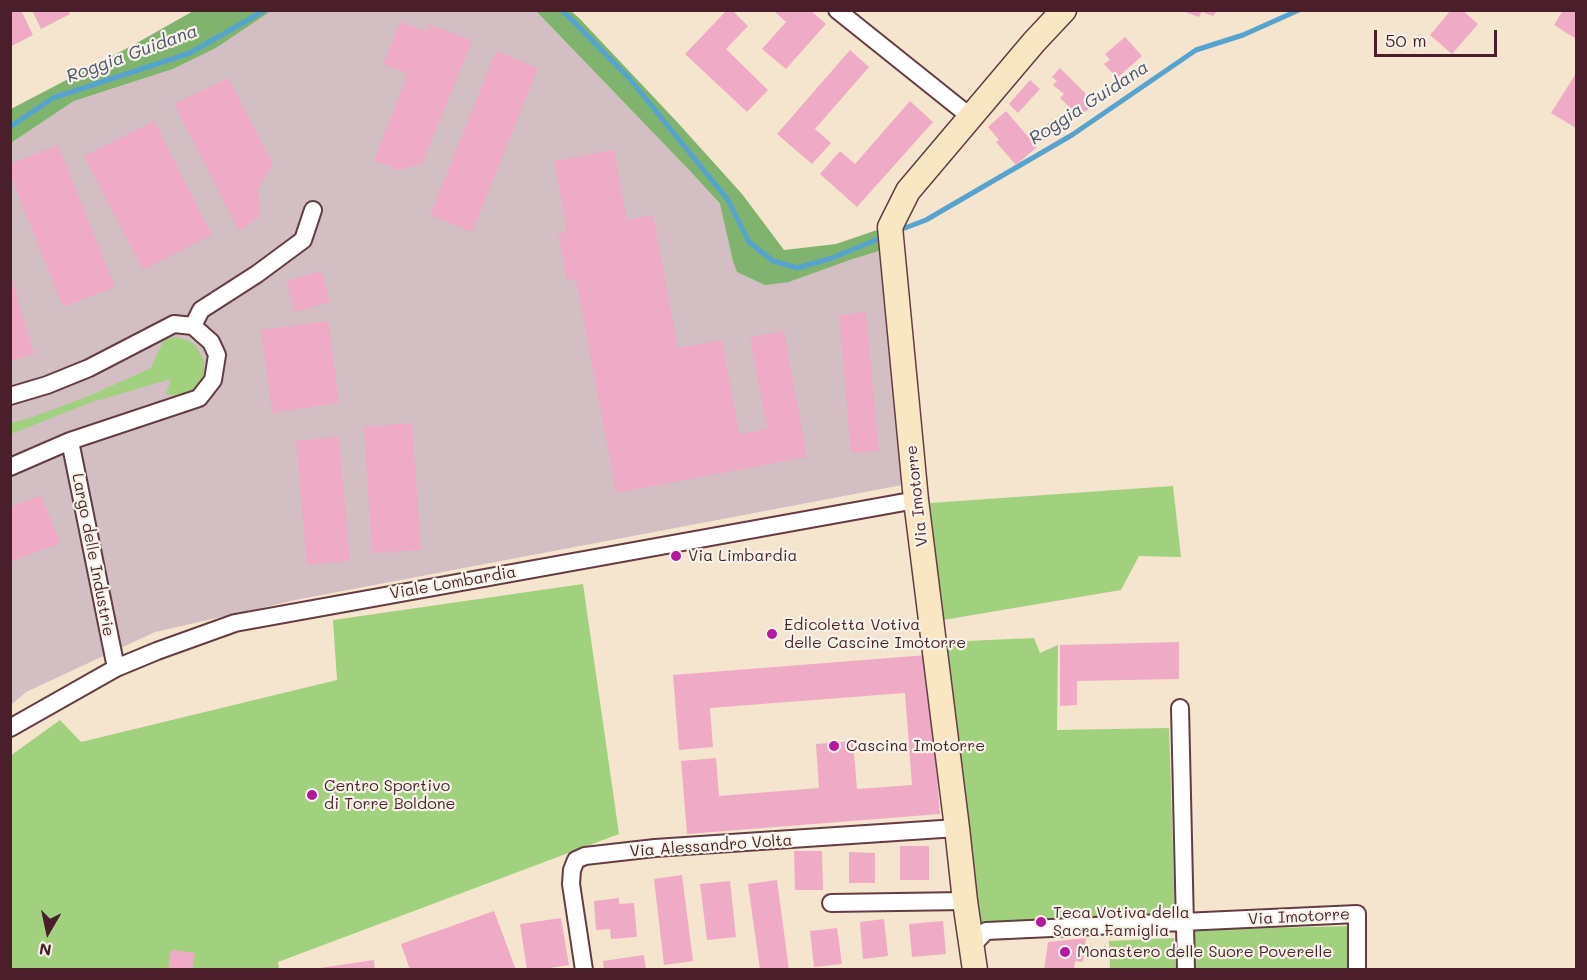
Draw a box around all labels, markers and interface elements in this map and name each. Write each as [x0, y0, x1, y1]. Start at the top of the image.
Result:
scale bar [1377, 18, 1500, 56]
water label: Roggia Guidana [63, 20, 201, 88]
text: 50 m [1385, 28, 1427, 52]
water label: Roggia Guidana [1025, 56, 1153, 150]
street label: Via Imotorre [902, 444, 932, 548]
street label: Largo delle Industrie [68, 472, 118, 638]
place label: Via Limbardia [688, 546, 798, 566]
marker: Via Limbardia [669, 549, 683, 563]
street label: Viale Lombardia [388, 562, 518, 604]
place label: Edicoletta Votiva delle Cascine Imotorre [784, 615, 966, 653]
marker: Edicoletta Votiva delle Cascine Imotorre [765, 627, 779, 641]
place label: Cascina Imotorre [846, 736, 985, 756]
marker: Cascina Imotorre [827, 739, 841, 753]
place label: Centro Sportivo di Torre Boldone [324, 776, 455, 814]
marker: Centro Sportivo di Torre Boldone [305, 788, 319, 802]
street label: Via Alessandro Volta [629, 831, 793, 861]
north arrow [18, 902, 78, 962]
place label: Teca Votiva della Sacra Famiglia [1053, 903, 1190, 941]
street label: Via Imotorre [1248, 905, 1350, 929]
marker: Teca Votiva della Sacra Famiglia [1034, 915, 1048, 929]
text: N [37, 939, 53, 962]
place label: Monastero delle Suore Poverelle [1077, 942, 1332, 962]
marker: Monastero delle Suore Poverelle [1058, 945, 1072, 959]

